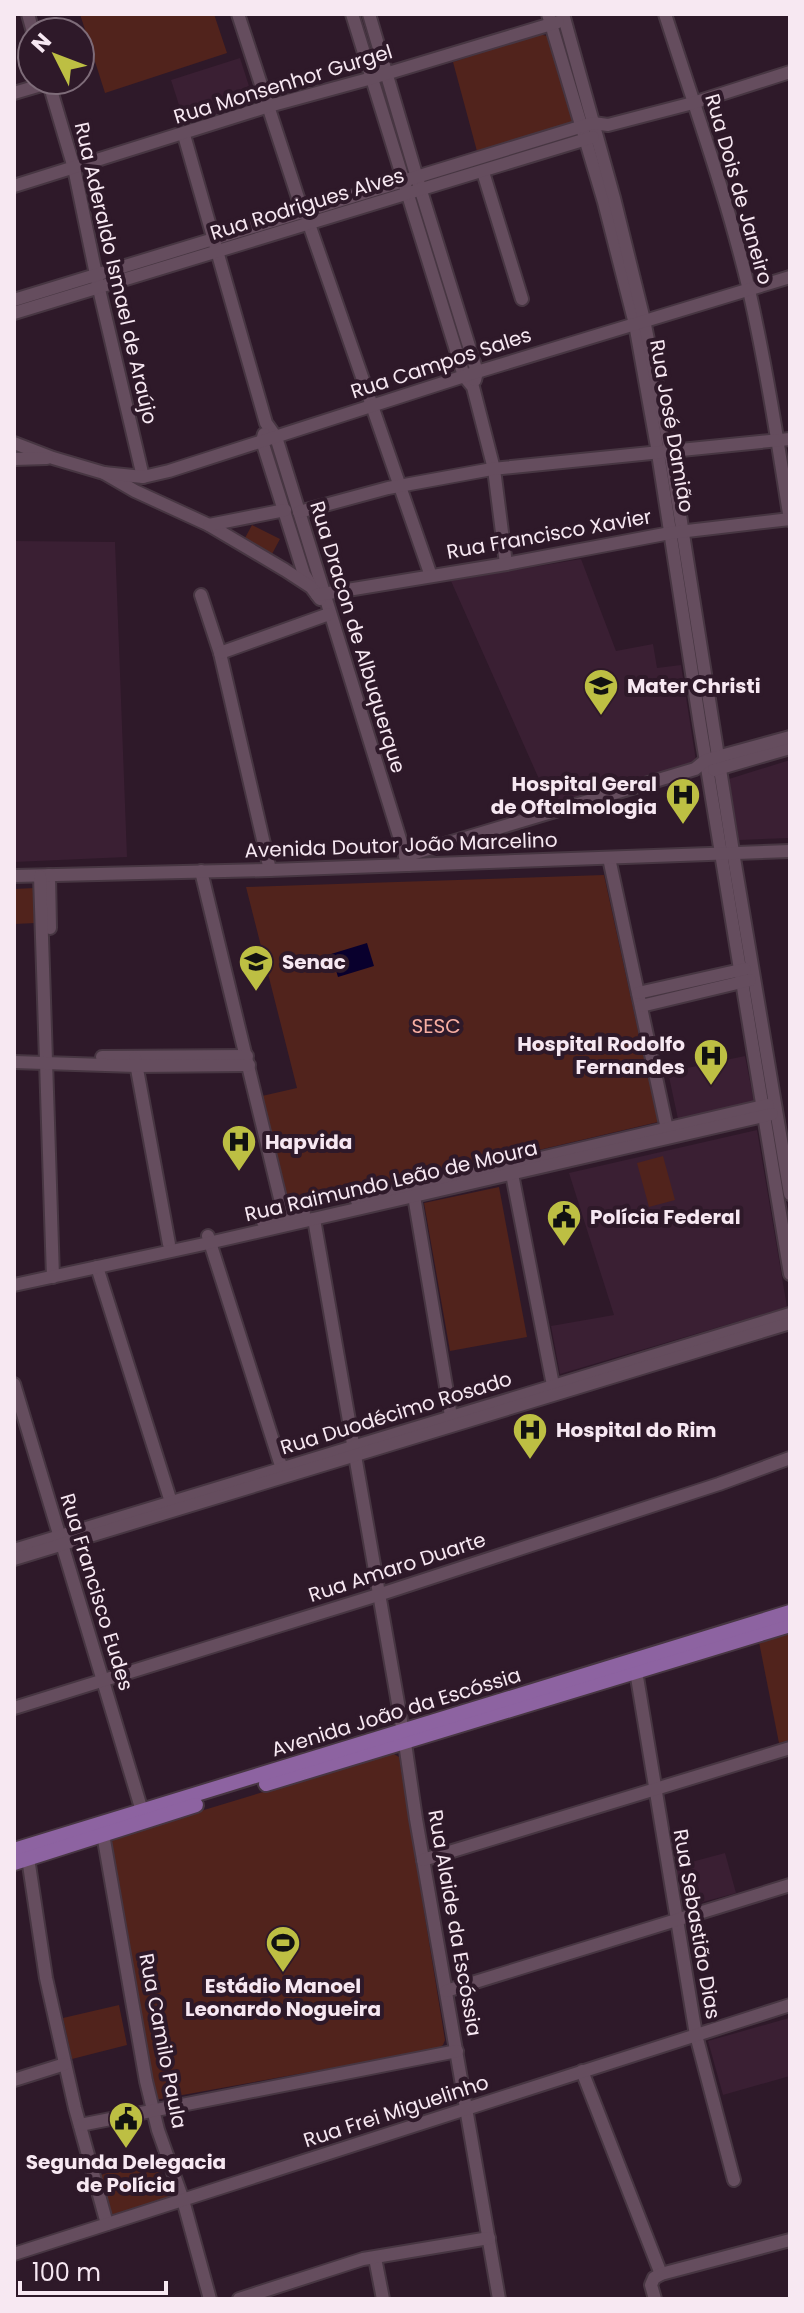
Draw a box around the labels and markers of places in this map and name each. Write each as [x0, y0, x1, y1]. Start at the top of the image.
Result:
school or university icon: Mater Christi [582, 667, 620, 717]
place label: Mater Christi [627, 672, 761, 700]
place label: Hospital Geral de Oftalmologia [491, 770, 657, 821]
hospital icon: Hospital Geral de Oftalmologia [664, 776, 702, 826]
school or university icon: Senac [237, 943, 275, 993]
place label: Senac [282, 948, 346, 976]
place label: Hospital Rodolfo Fernandes [517, 1030, 685, 1081]
hospital icon: Hospital Rodolfo Fernandes [692, 1037, 730, 1087]
hospital icon: Hapvida [220, 1123, 258, 1173]
place label: Hapvida [265, 1128, 352, 1156]
public building icon: Polícia Federal [545, 1198, 583, 1248]
place label: Polícia Federal [590, 1203, 741, 1231]
hospital icon: Hospital do Rim [511, 1411, 549, 1461]
place label: Hospital do Rim [556, 1416, 717, 1444]
sports icon: Estádio Manoel Leonardo Nogueira [264, 1924, 302, 1974]
place label: Estádio Manoel Leonardo Nogueira [185, 1972, 381, 2023]
public building icon: Segunda Delegacia de Polícia [107, 2100, 145, 2150]
place label: Segunda Delegacia de Polícia [26, 2148, 226, 2199]

